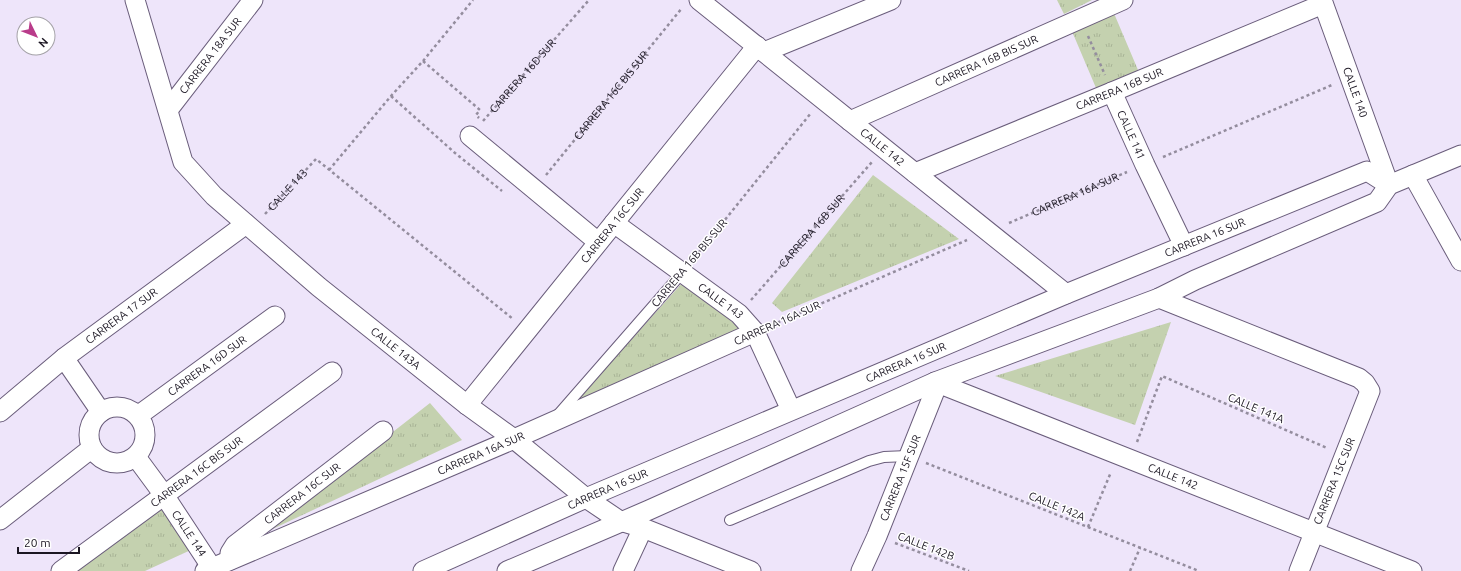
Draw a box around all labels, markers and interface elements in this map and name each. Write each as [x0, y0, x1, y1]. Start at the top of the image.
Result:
street label: CARRERA 18A SUR [177, 15, 244, 96]
north arrow [16, 16, 56, 56]
street label: CARRERA 16B BIS SUR [933, 33, 1040, 89]
text: N [36, 36, 51, 50]
street label: CARRERA 16D SUR [487, 37, 558, 115]
street label: CARRERA 16C BIS SUR [571, 48, 651, 142]
street label: CARRERA 16B SUR [1074, 65, 1165, 112]
street label: CALLE 140 [1341, 65, 1370, 119]
street label: CALLE 141 [1115, 108, 1148, 161]
street label: CALLE 142 [858, 126, 907, 168]
street label: CALLE 143 [265, 166, 310, 213]
street label: CARRERA 16A SUR [1030, 170, 1120, 218]
street label: CARRERA 16C SUR [578, 185, 646, 265]
street label: CARRERA 16B SUR [776, 192, 847, 270]
street label: CARRERA 16 SUR [1163, 215, 1247, 259]
street label: CARRERA 16B BIS SUR [649, 217, 729, 309]
street label: CALLE 143 [696, 280, 746, 321]
street label: CARRERA 17 SUR [83, 285, 160, 346]
street label: CARRERA 16A SUR [732, 299, 822, 347]
street label: CALLE 143A [369, 325, 424, 372]
street label: CARRERA 16D SUR [165, 333, 248, 398]
street label: CARRERA 16 SUR [864, 340, 948, 384]
street label: CALLE 141A [1226, 391, 1287, 426]
street label: CARRERA 16A SUR [436, 429, 526, 477]
street label: CARRERA 15F SUR [878, 433, 923, 523]
street label: CARRERA 16C BIS SUR [148, 434, 245, 509]
street label: CARRERA 15C SUR [1311, 436, 1357, 526]
street label: CARRERA 16C SUR [262, 460, 343, 526]
street label: CALLE 142 [1146, 461, 1200, 492]
street label: CARRERA 16 SUR [566, 466, 650, 512]
street label: CALLE 142A [1027, 489, 1088, 523]
street label: CALLE 144 [170, 508, 209, 559]
scale bar [18, 529, 79, 555]
street label: CALLE 142B [896, 530, 956, 562]
text: 20 m [24, 536, 51, 549]

